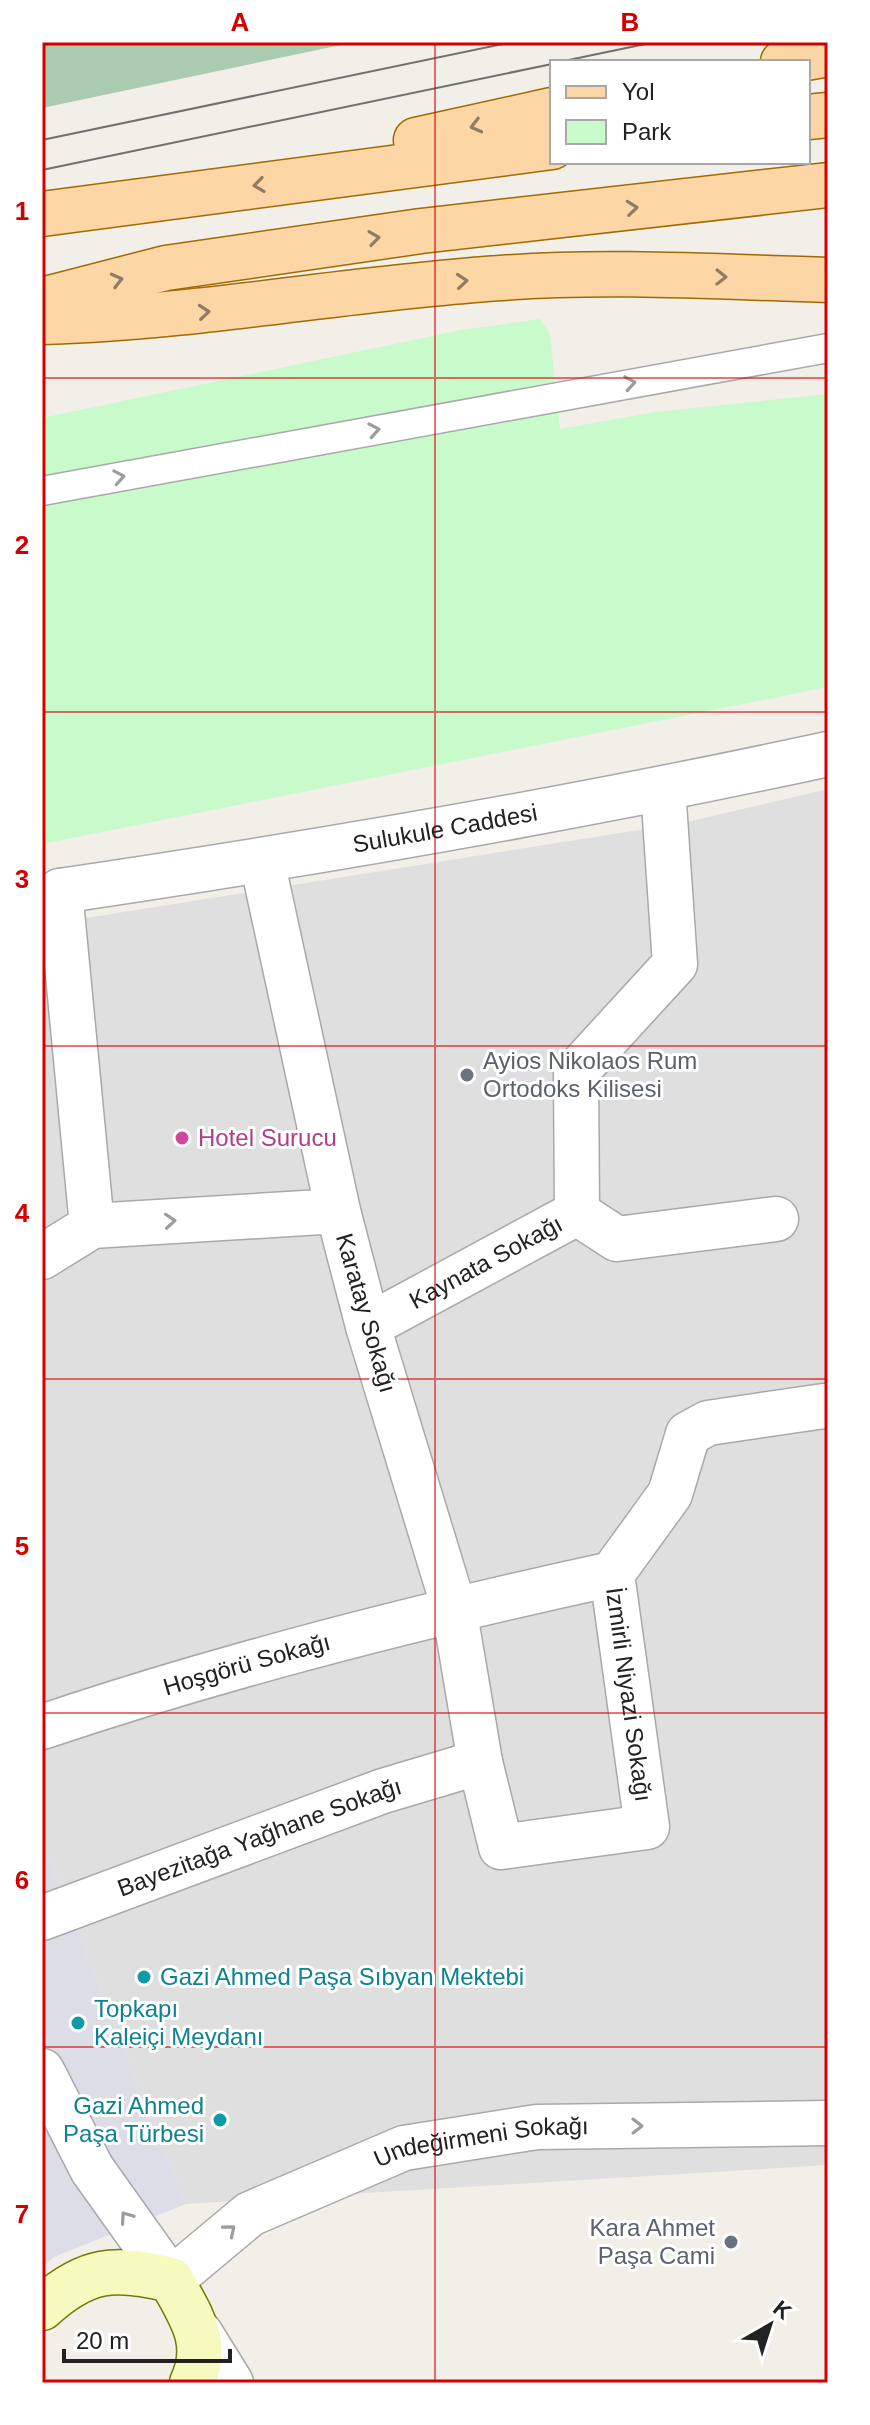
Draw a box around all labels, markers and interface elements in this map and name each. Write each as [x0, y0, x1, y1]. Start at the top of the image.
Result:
text: A [231, 7, 250, 37]
text: B [621, 7, 639, 37]
legend [550, 60, 810, 164]
text: Yol [622, 78, 654, 105]
one-way arrow [469, 116, 483, 133]
text: Park [622, 118, 672, 145]
one-way arrow [252, 176, 266, 193]
text: 1 [15, 196, 29, 226]
one-way arrow [626, 199, 639, 216]
one-way arrow [367, 230, 381, 247]
one-way arrow [715, 269, 728, 286]
one-way arrow [110, 272, 124, 289]
one-way arrow [456, 273, 469, 290]
one-way arrow [198, 303, 211, 320]
one-way arrow [623, 375, 637, 392]
one-way arrow [368, 422, 381, 439]
one-way arrow [111, 469, 125, 486]
text: 2 [15, 530, 29, 560]
street label: Sulukule Caddesi [351, 799, 539, 858]
text: 3 [15, 864, 29, 894]
place label: Ayios Nikolaos Rum Ortodoks Kilisesi [483, 1047, 697, 1102]
marker: Ayios Nikolaos Rum Ortodoks Kilisesi [458, 1066, 476, 1084]
place label: Hotel Surucu [198, 1124, 337, 1151]
marker: Hotel Surucu [173, 1129, 191, 1147]
text: 4 [15, 1198, 30, 1228]
street label: Kaynata Sokağı [405, 1210, 567, 1314]
one-way arrow [164, 1213, 177, 1230]
street label: Karatay Sokağı [331, 1230, 402, 1395]
text: 5 [15, 1531, 29, 1561]
street label: İzmirli Niyazi Sokağı [601, 1585, 657, 1803]
street label: Hoşgörü Sokağı [160, 1628, 333, 1701]
street label: Bayezitağa Yağhane Sokağı [114, 1772, 405, 1902]
text: 6 [15, 1865, 29, 1895]
place label: Gazi Ahmed Paşa Sıbyan Mektebi [160, 1963, 524, 1990]
marker: Gazi Ahmed Paşa Sıbyan Mektebi [135, 1968, 153, 1986]
place label: Topkapı Kaleiçi Meydanı [94, 1995, 263, 2050]
marker: Topkapı Kaleiçi Meydanı [69, 2014, 87, 2032]
place label: Gazi Ahmed Paşa Türbesi [63, 2092, 204, 2147]
marker: Gazi Ahmed Paşa Türbesi [211, 2111, 229, 2129]
street label: Undeğirmeni Sokağı [370, 2112, 589, 2172]
one-way arrow [631, 2117, 644, 2134]
text: 7 [15, 2199, 29, 2229]
one-way arrow [121, 2211, 136, 2225]
place label: Kara Ahmet Paşa Cami [590, 2214, 715, 2269]
one-way arrow [221, 2225, 236, 2240]
marker: Kara Ahmet Paşa Cami [722, 2233, 740, 2251]
north arrow [730, 2285, 810, 2365]
text: K [768, 2295, 796, 2325]
scale bar [64, 2313, 230, 2363]
text: 20 m [76, 2327, 129, 2354]

